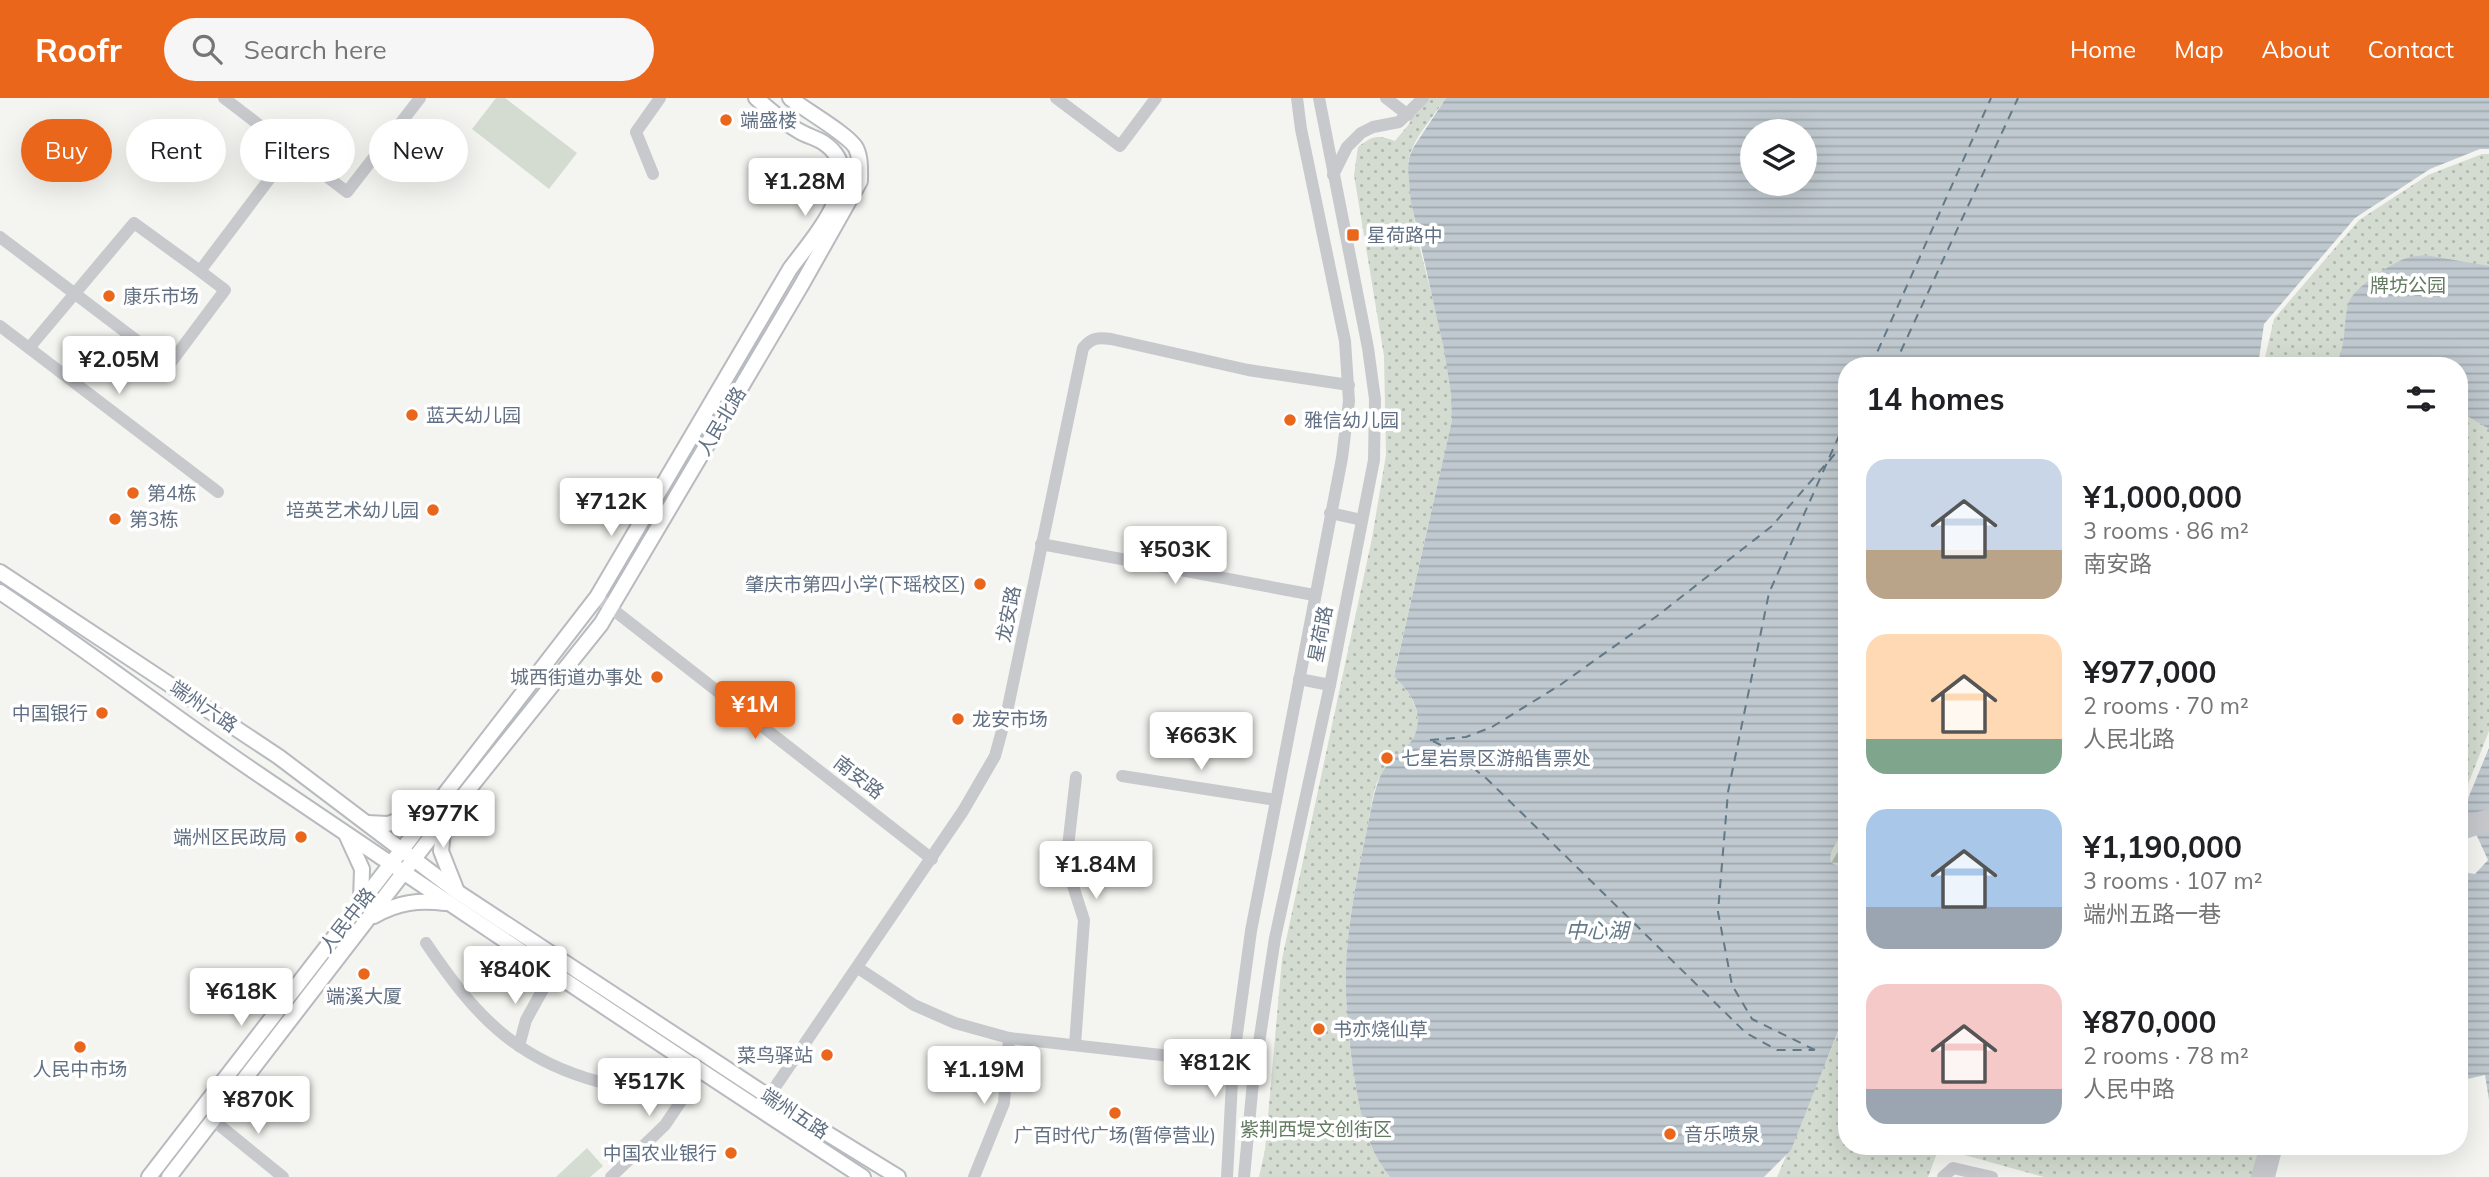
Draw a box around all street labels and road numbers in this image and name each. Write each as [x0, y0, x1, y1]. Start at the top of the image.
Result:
street label: 人民北路 [691, 382, 751, 460]
street label: 龙安路 [991, 584, 1025, 644]
street label: 星荷路 [1303, 604, 1337, 664]
street label: 端州六路 [166, 675, 242, 737]
street label: 南安路 [829, 750, 889, 804]
street label: 人民中路 [314, 883, 380, 957]
street label: 端州五路 [757, 1082, 833, 1144]

